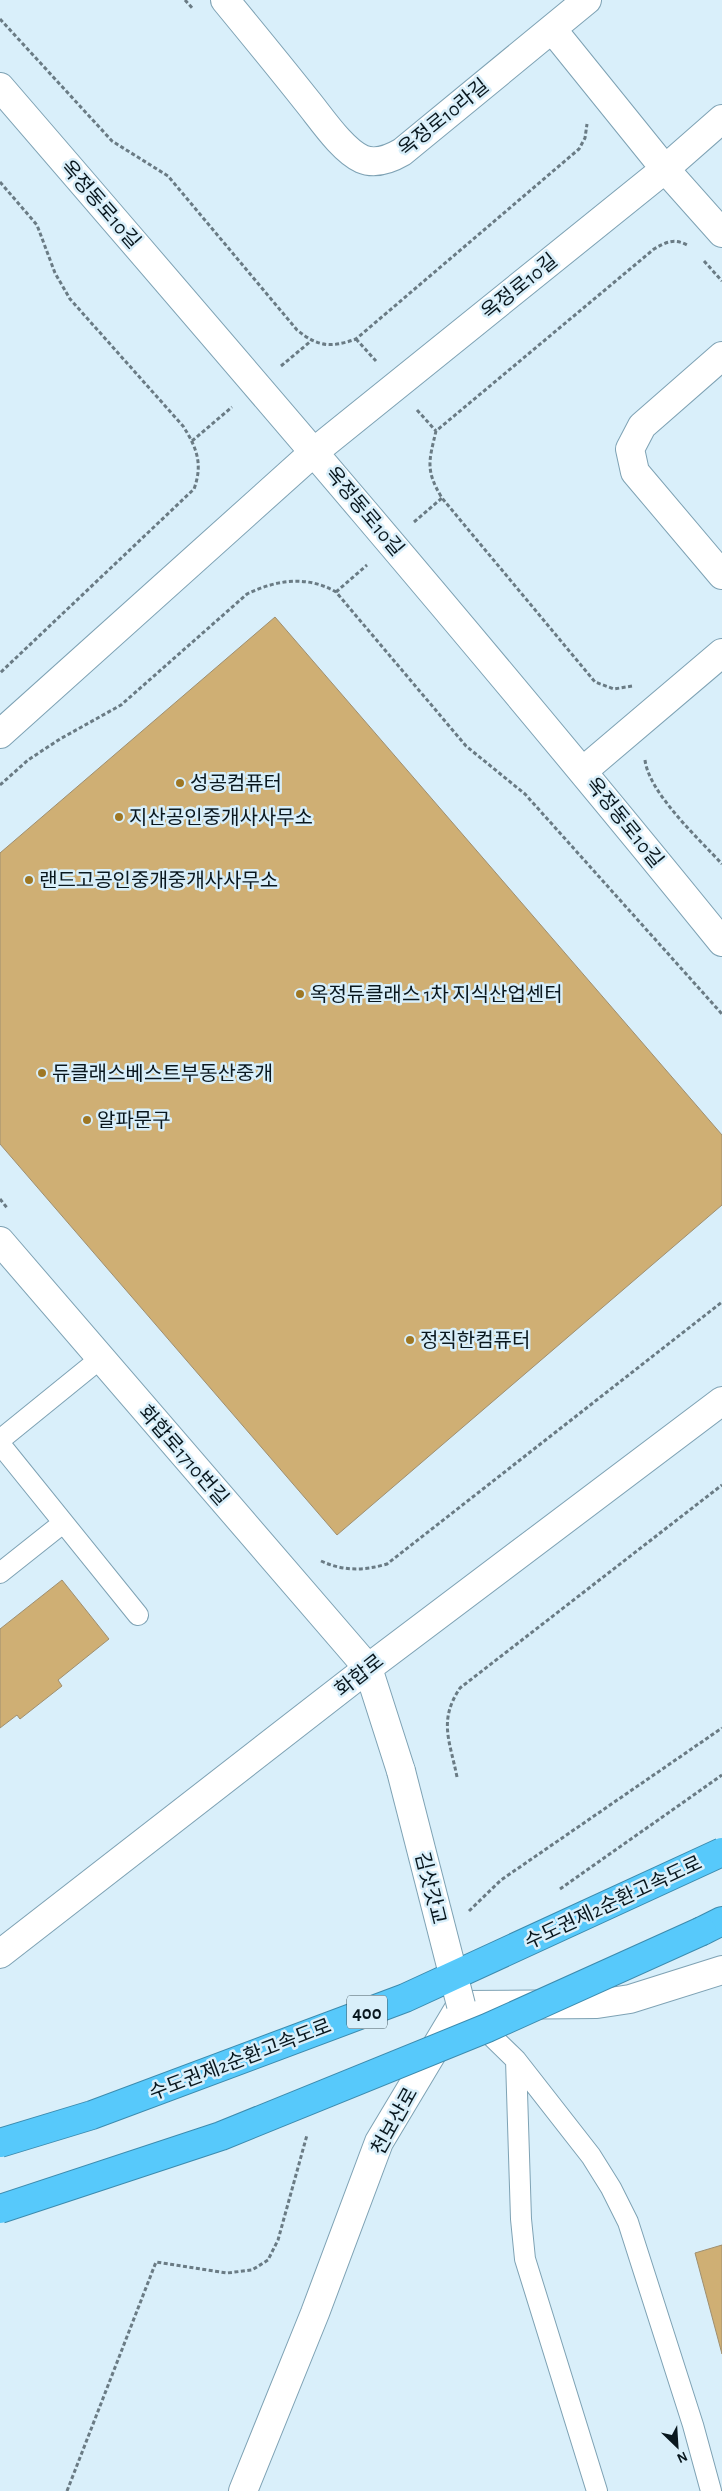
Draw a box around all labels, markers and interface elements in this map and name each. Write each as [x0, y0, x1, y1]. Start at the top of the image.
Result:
street label: 옥정로10라길 [394, 75, 492, 160]
street label: 옥정동로10길 [57, 156, 144, 253]
street label: 옥정로10길 [477, 250, 561, 323]
street label: 옥정동로10길 [321, 463, 408, 560]
place label: 성공컴퓨터 [190, 773, 282, 794]
street label: 옥정동로10길 [582, 773, 667, 871]
marker: 성공컴퓨터 [174, 777, 186, 789]
place label: 지산공인중개사사무소 [129, 807, 313, 828]
marker: 지산공인중개사사무소 [113, 811, 125, 823]
place label: 랜드고공인중개중개사사무소 [39, 870, 278, 891]
marker: 랜드고공인중개중개사사무소 [23, 874, 35, 886]
place label: 옥정듀클래스 1차 지식산업센터 [310, 984, 563, 1005]
marker: 옥정듀클래스 1차 지식산업센터 [294, 988, 306, 1000]
place label: 듀클래스베스트부동산중개 [52, 1063, 273, 1084]
marker: 듀클래스베스트부동산중개 [36, 1067, 48, 1079]
place label: 알파문구 [97, 1110, 171, 1131]
marker: 알파문구 [81, 1114, 93, 1126]
place label: 정직한컴퓨터 [420, 1330, 530, 1351]
marker: 정직한컴퓨터 [404, 1334, 416, 1346]
street label: 화합로1710번길 [135, 1401, 232, 1509]
street label: 화합로 [331, 1650, 388, 1701]
street label: 김삿갓교 [411, 1850, 450, 1926]
street label: 수도권제2순환고속도로 [521, 1852, 705, 1953]
road number: 400 [347, 1995, 387, 2028]
street label: 수도권제2순환고속도로 [146, 2015, 334, 2104]
street label: 천보산로 [367, 2084, 421, 2159]
north arrow [652, 2421, 702, 2471]
text: N [675, 2448, 689, 2465]

